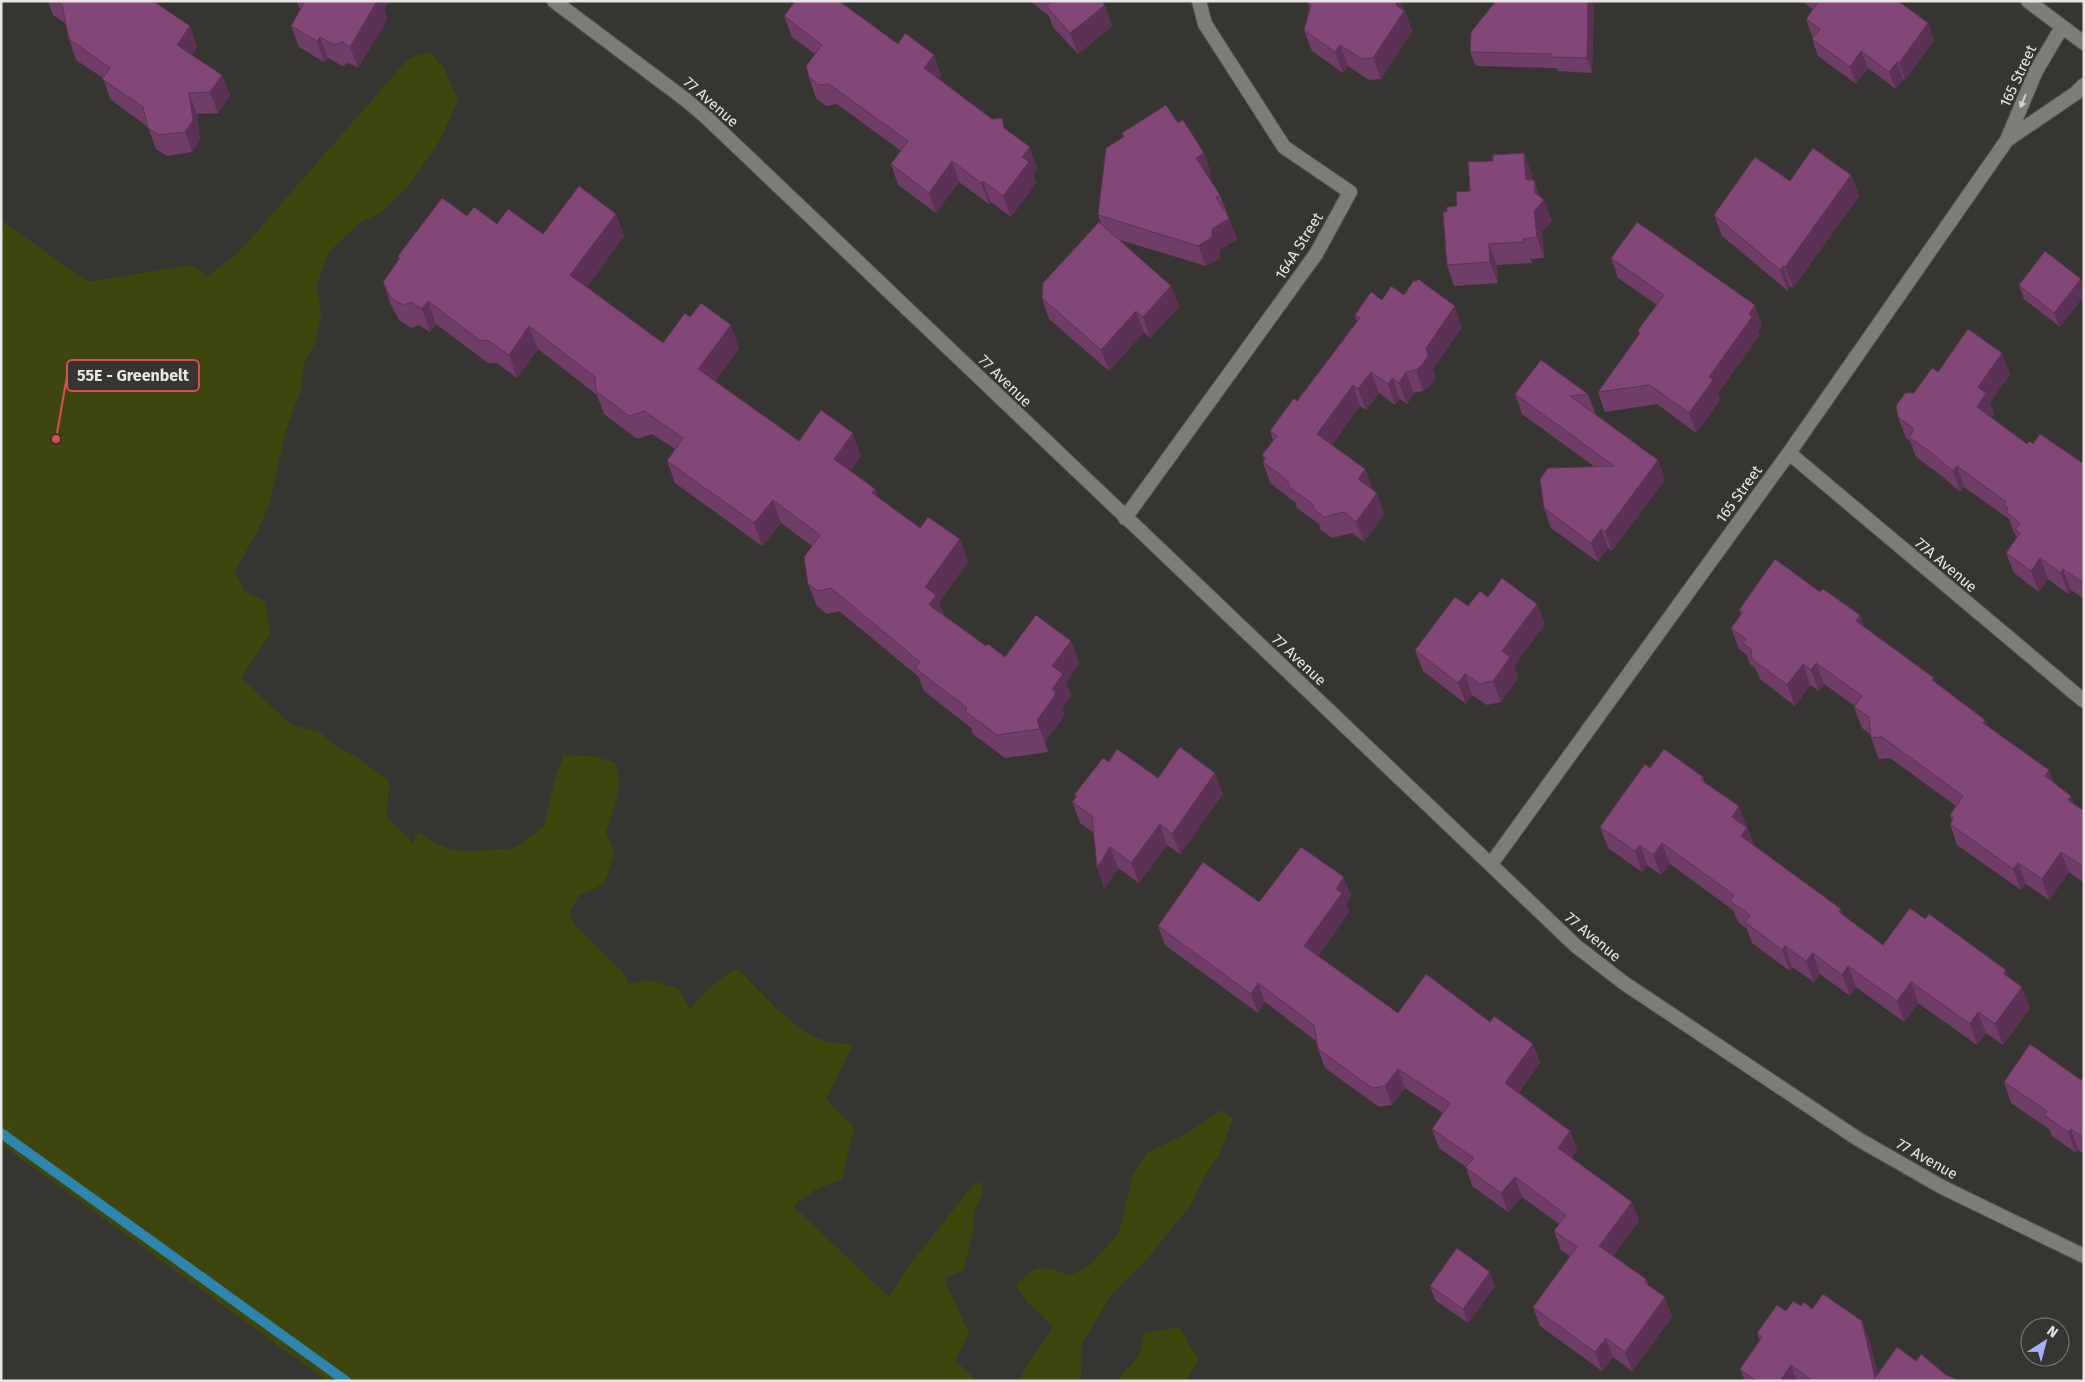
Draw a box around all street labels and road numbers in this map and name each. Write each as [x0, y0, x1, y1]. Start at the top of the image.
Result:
street label: 165 Street [1996, 41, 2040, 110]
street label: 77 Avenue [680, 73, 742, 131]
street label: 164A Street [1271, 209, 1327, 283]
street label: 77 Avenue [975, 351, 1035, 411]
street label: 165 Street [1712, 461, 1766, 526]
street label: 77A Avenue [1911, 534, 1981, 596]
street label: 77 Avenue [1268, 631, 1330, 689]
street label: 77 Avenue [1562, 909, 1624, 965]
street label: 77 Avenue [1893, 1135, 1961, 1183]

